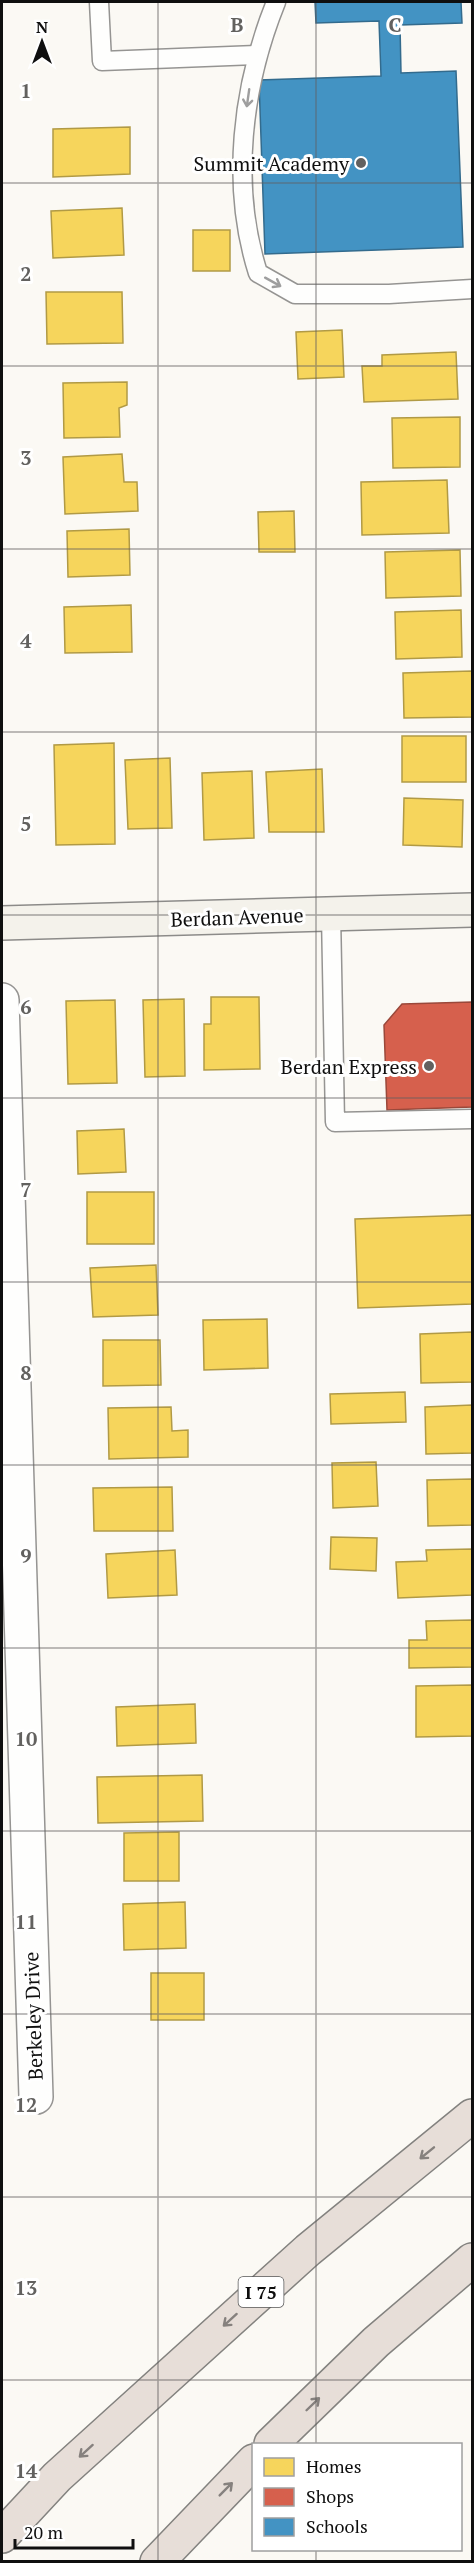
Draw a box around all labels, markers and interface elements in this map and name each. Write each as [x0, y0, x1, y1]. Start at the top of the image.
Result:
text: B [231, 11, 244, 38]
text: C [388, 11, 402, 38]
north arrow [12, 12, 72, 72]
text: N [36, 16, 48, 38]
text: 1 [20, 77, 32, 104]
one-way arrow [243, 87, 254, 107]
place label: Summit Academy [193, 150, 350, 177]
marker: Summit Academy [354, 156, 368, 170]
text: 2 [20, 260, 32, 287]
one-way arrow [263, 277, 281, 288]
text: 3 [20, 444, 32, 471]
text: 4 [20, 627, 32, 654]
text: 5 [20, 810, 32, 837]
street label: Berdan Avenue [170, 901, 304, 933]
text: 6 [20, 993, 32, 1020]
place label: Berdan Express [281, 1053, 417, 1080]
marker: Berdan Express [422, 1059, 436, 1073]
text: 7 [20, 1176, 32, 1203]
text: 8 [20, 1359, 32, 1386]
text: 9 [20, 1542, 32, 1569]
text: 10 [15, 1725, 37, 1752]
text: 11 [15, 1908, 37, 1935]
street label: Berkeley Drive [17, 1951, 49, 2081]
text: 12 [15, 2091, 37, 2118]
one-way arrow [419, 2147, 435, 2160]
text: 13 [15, 2274, 37, 2301]
road number: I 75 [238, 2277, 284, 2307]
one-way arrow [223, 2313, 238, 2327]
one-way arrow [305, 2396, 320, 2411]
legend [252, 2443, 462, 2551]
one-way arrow [79, 2444, 94, 2458]
text: Homes [306, 2454, 361, 2478]
text: 14 [15, 2457, 38, 2484]
one-way arrow [218, 2481, 233, 2496]
text: Shops [306, 2484, 354, 2508]
scale bar [15, 2512, 134, 2550]
text: Schools [306, 2514, 368, 2538]
text: 20 m [24, 2520, 64, 2544]

